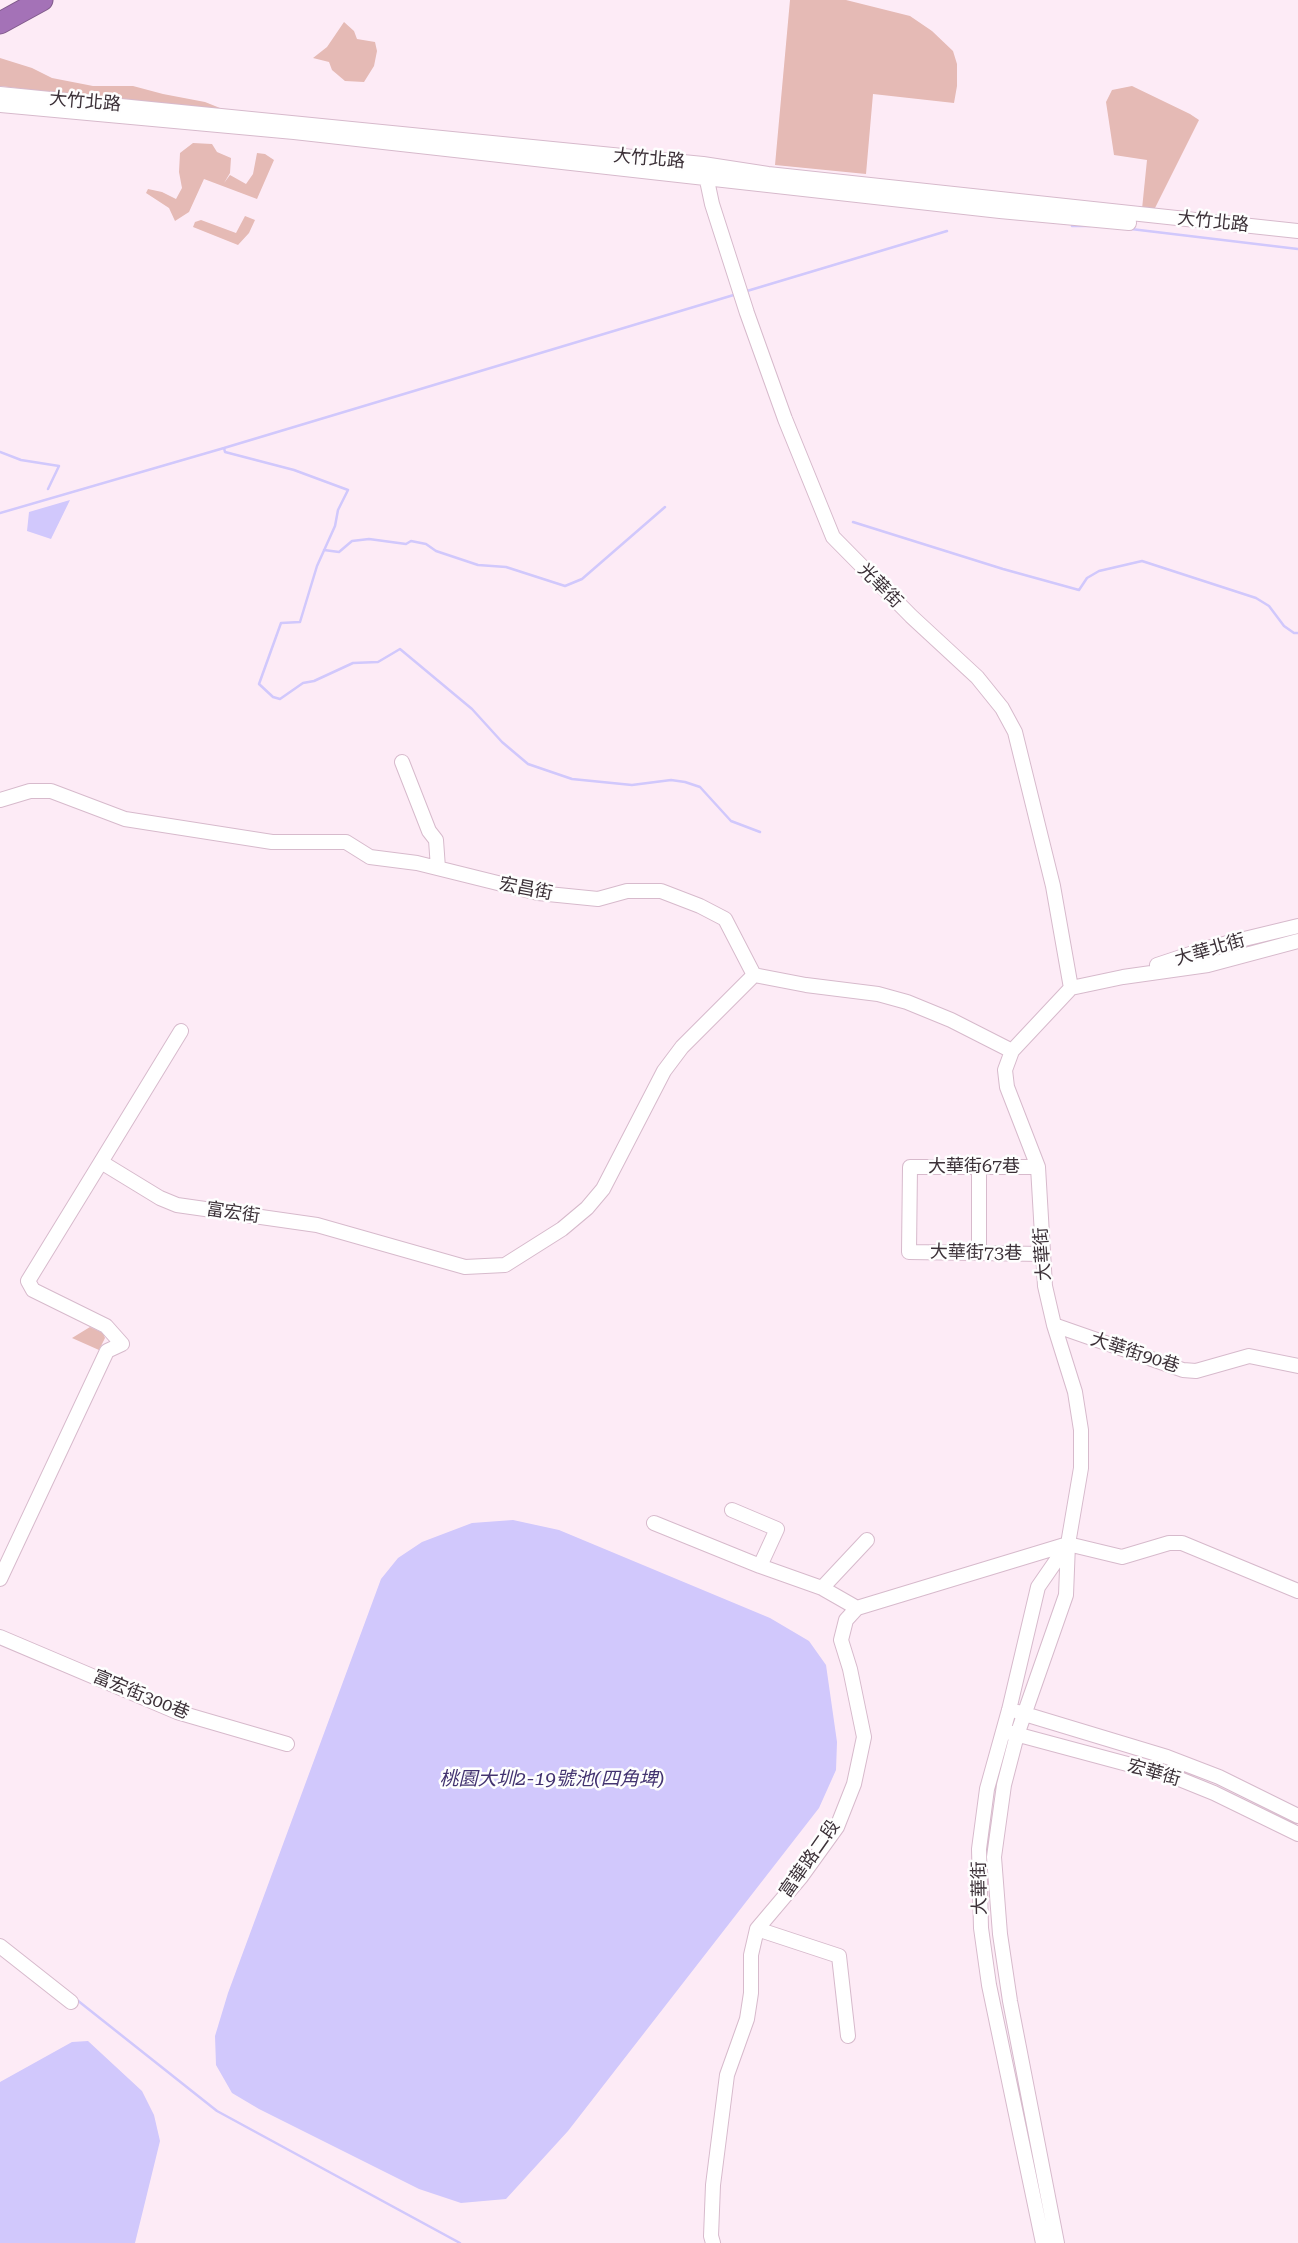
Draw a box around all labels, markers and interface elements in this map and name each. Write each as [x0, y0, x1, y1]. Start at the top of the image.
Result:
street label: 大竹北路 [48, 88, 122, 116]
street label: 大竹北路 [612, 145, 686, 173]
street label: 大竹北路 [1176, 207, 1250, 237]
street label: 光華街 [853, 559, 907, 613]
street label: 宏昌街 [497, 873, 555, 905]
street label: 大華北街 [1172, 930, 1248, 970]
street label: 大華街67巷 [928, 1156, 1020, 1178]
street label: 富宏街 [205, 1199, 261, 1227]
street label: 大華街 [1030, 1226, 1056, 1282]
street label: 大華街73巷 [930, 1241, 1022, 1265]
street label: 大華街90巷 [1088, 1328, 1182, 1378]
street label: 富宏街300巷 [90, 1666, 192, 1724]
street label: 宏華街 [1125, 1755, 1183, 1791]
water label: 桃園大圳2-19號池(四角埤) [439, 1768, 665, 1790]
street label: 富華路二段 [775, 1816, 845, 1902]
street label: 大華街 [969, 1861, 991, 1915]

